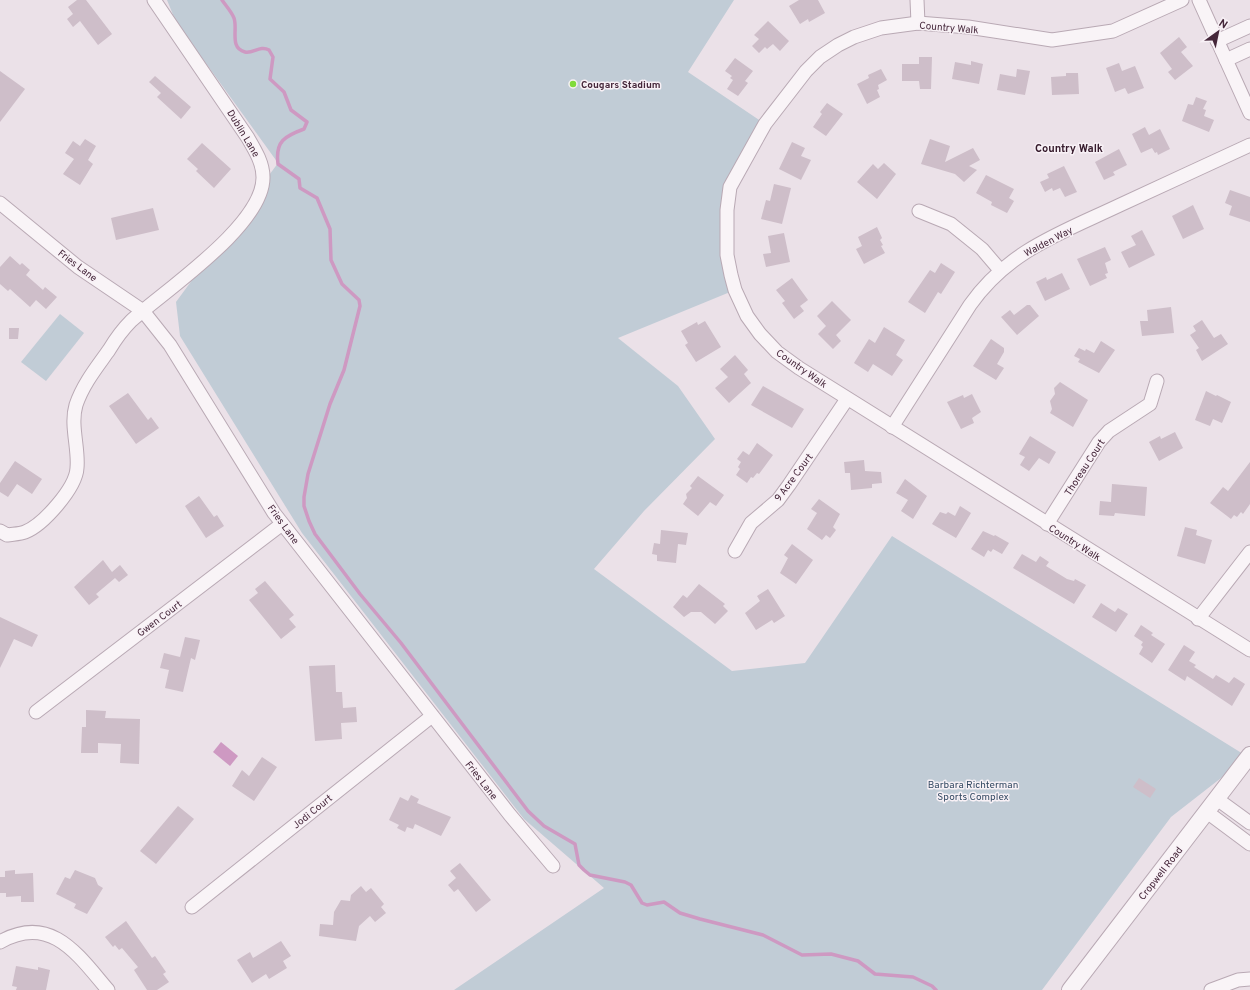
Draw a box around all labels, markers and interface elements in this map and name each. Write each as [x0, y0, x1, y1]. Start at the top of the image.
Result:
north arrow [1198, 12, 1238, 52]
text: N [1216, 16, 1230, 32]
street label: Country Walk [919, 19, 979, 38]
marker: Cougars Stadium [568, 79, 578, 89]
place label: Cougars Stadium [581, 79, 661, 92]
street label: Dublin Lane [223, 108, 262, 160]
district label: Country Walk [1035, 142, 1103, 156]
street label: Walden Way [1022, 224, 1075, 261]
street label: Fries Lane [55, 247, 99, 285]
street label: Country Walk [773, 347, 829, 392]
street label: Thoreau Court [1062, 437, 1109, 499]
street label: 9 Acre Court [772, 451, 817, 504]
street label: Fries Lane [264, 503, 301, 547]
street label: Country Walk [1046, 522, 1103, 565]
street label: Gwen Court [135, 598, 185, 640]
street label: Fries Lane [462, 759, 500, 803]
park label: Barbara Richterman Sports Complex [928, 779, 1018, 804]
street label: Jodi Court [290, 792, 336, 832]
street label: Cropwell Road [1136, 845, 1186, 903]

